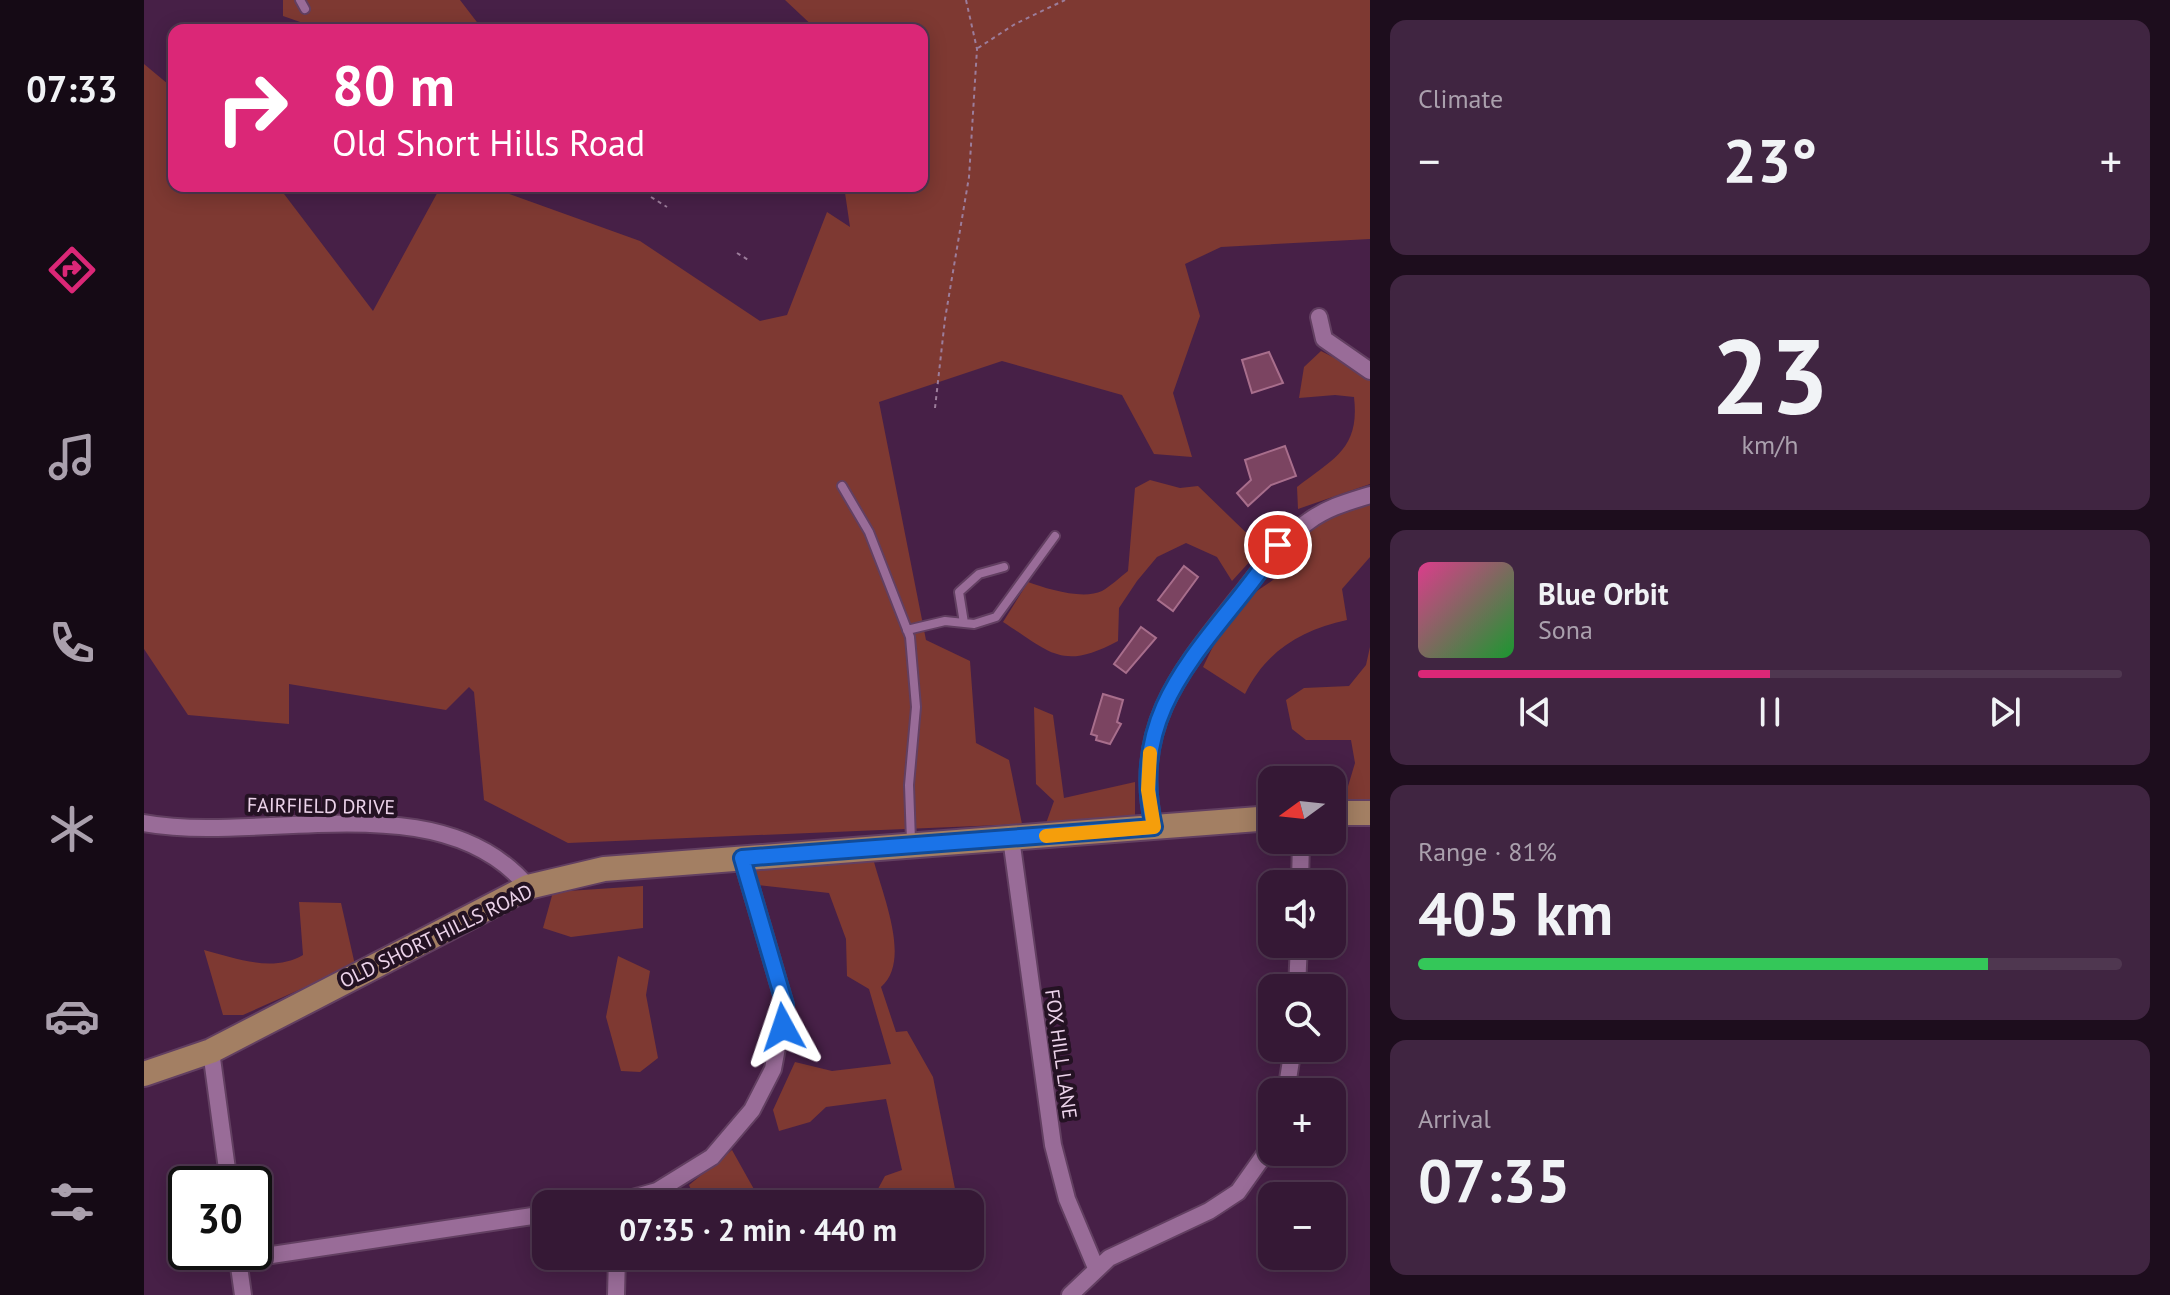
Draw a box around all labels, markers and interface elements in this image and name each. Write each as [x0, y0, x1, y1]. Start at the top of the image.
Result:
text: 80 m [332, 49, 455, 121]
icon: right [200, 56, 304, 160]
text: 07:33 [26, 65, 118, 112]
text: Climate [1418, 82, 1503, 115]
text: Old Short Hills Road [332, 119, 645, 166]
text: 23° [1723, 121, 1817, 199]
text: − [1418, 132, 1440, 189]
text: + [2100, 132, 2122, 189]
icon: directions [44, 242, 100, 298]
text: 23 [1711, 308, 1829, 443]
text: km/h [1742, 428, 1799, 461]
icon: music [44, 429, 100, 485]
pin [1244, 511, 1312, 579]
icon: arrive [1256, 523, 1300, 567]
text: Blue Orbit [1538, 574, 1668, 613]
text: Sona [1538, 613, 1593, 646]
icon: phone [44, 615, 100, 671]
icon: previous [1513, 690, 1557, 734]
icon: pause [1748, 690, 1792, 734]
icon: next [1983, 690, 2027, 734]
north arrow [1258, 766, 1346, 854]
map controls [1258, 766, 1346, 1270]
street label: FAIRFIELD DRIVE [247, 792, 395, 820]
icon: climate [44, 801, 100, 857]
text: Range · 81% [1418, 835, 1557, 868]
button: sound [1258, 870, 1346, 958]
text: 405 km [1418, 874, 1613, 952]
street label: OLD SHORT HILLS ROAD [335, 878, 537, 994]
button: search [1258, 974, 1346, 1062]
position arrow [741, 985, 825, 1069]
street label: FOX HILL LANE [1039, 987, 1083, 1121]
icon: car [44, 988, 100, 1044]
button: + [1258, 1078, 1346, 1166]
text: Arrival [1418, 1102, 1491, 1135]
text: 07:35 [1418, 1141, 1570, 1219]
speed limit sign: 30 [168, 1166, 272, 1270]
icon: filters [44, 1174, 100, 1230]
button: − [1258, 1182, 1346, 1270]
text: 07:35 · 2 min · 440 m [619, 1210, 897, 1249]

